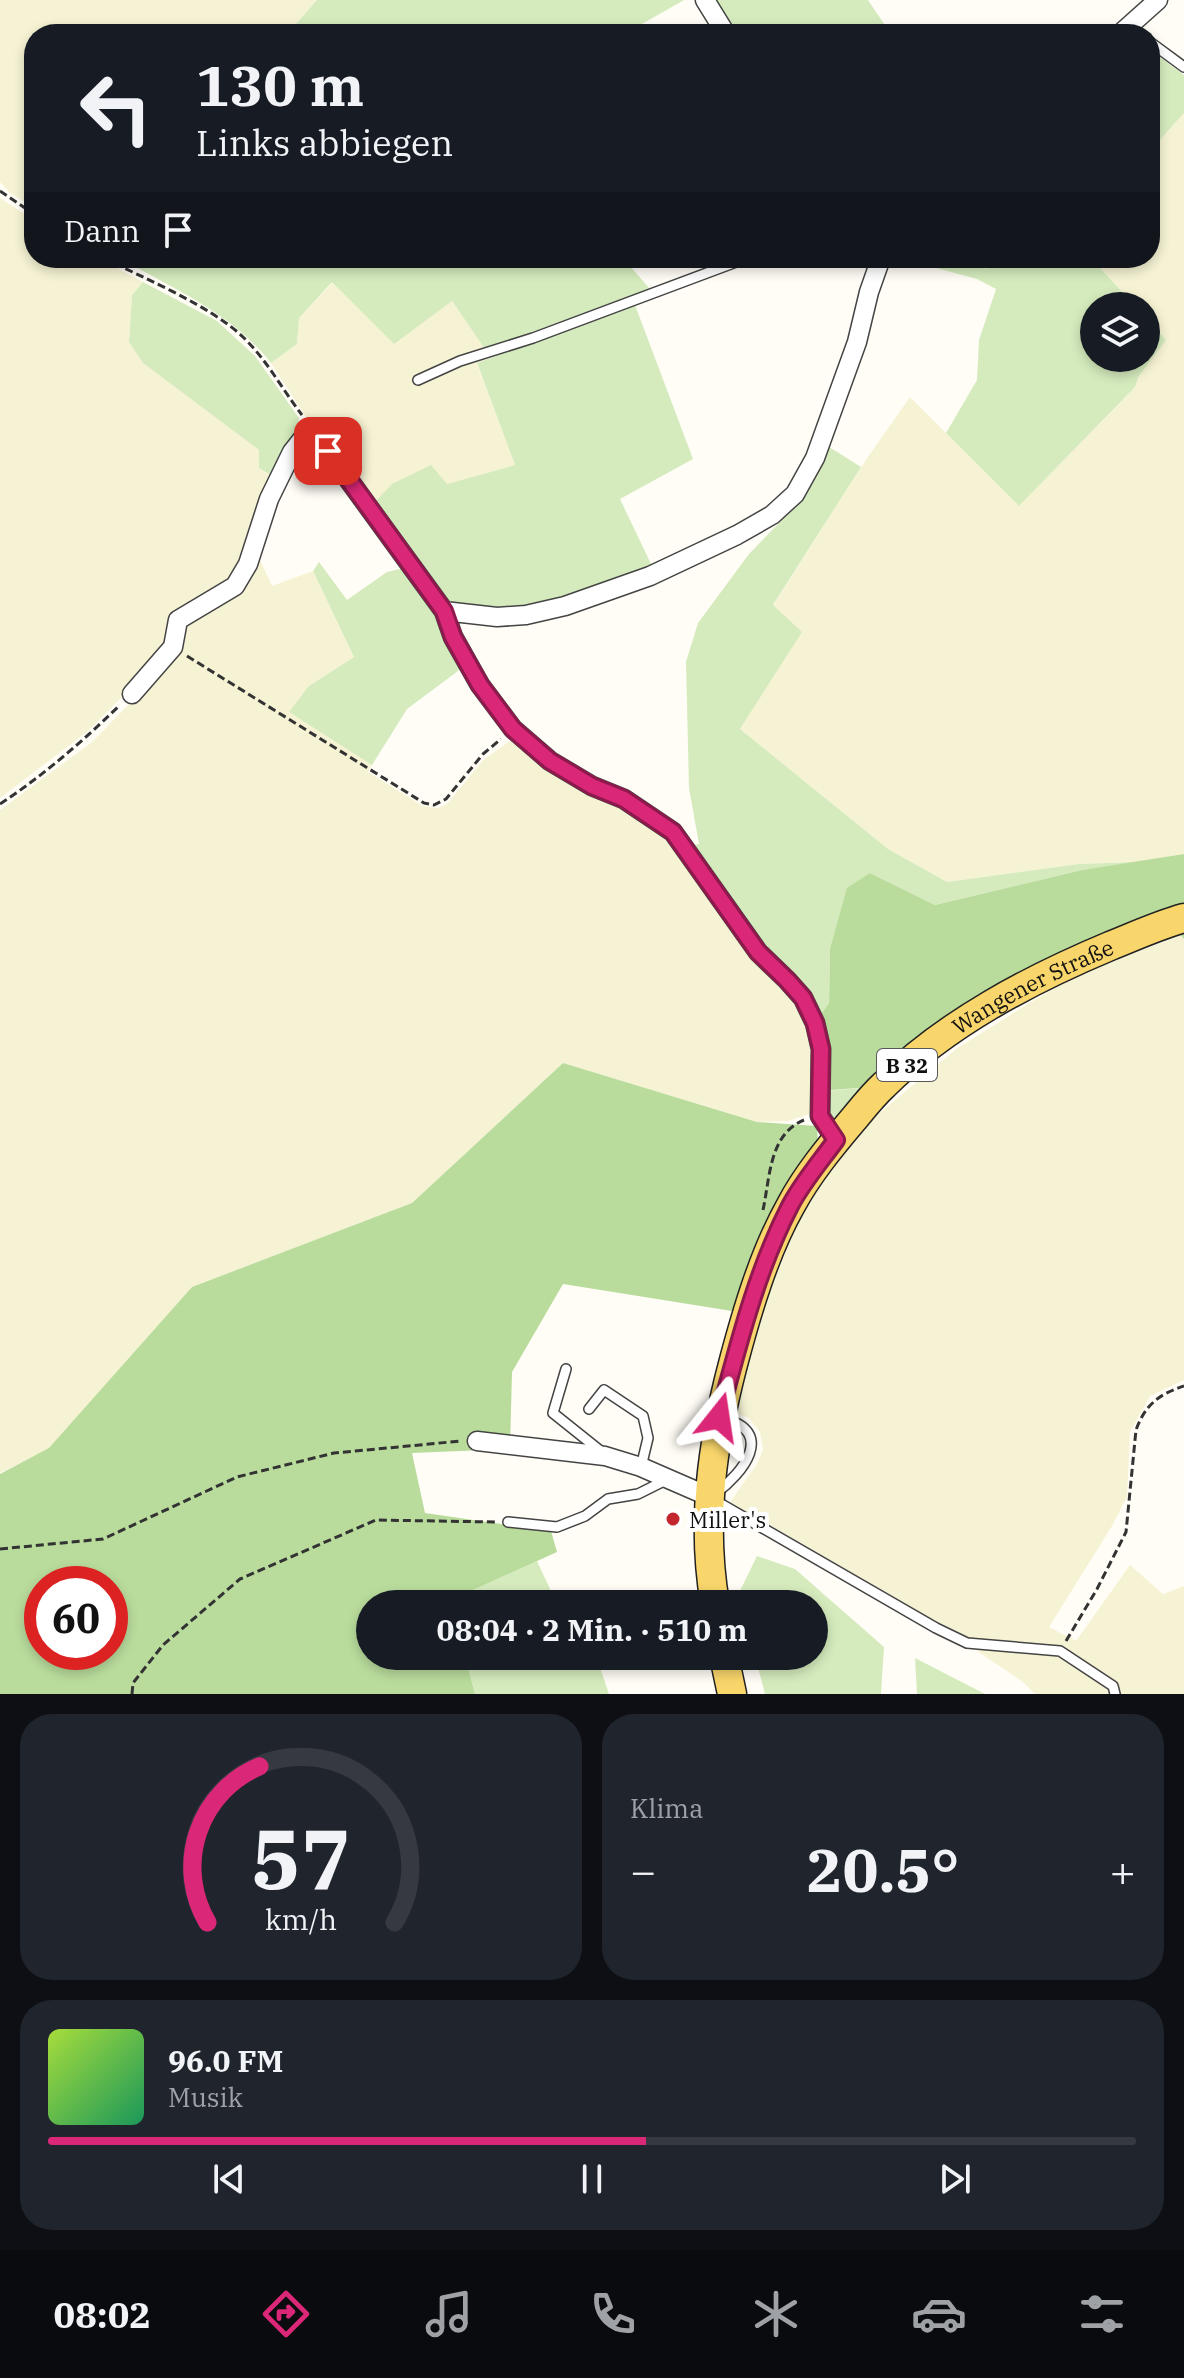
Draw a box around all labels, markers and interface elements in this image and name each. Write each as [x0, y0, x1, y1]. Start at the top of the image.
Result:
text: 130 m [196, 49, 364, 121]
icon: left [64, 56, 168, 160]
text: Links abbiegen [196, 119, 453, 166]
icon: arrive [156, 208, 200, 252]
text: Dann [64, 211, 140, 250]
map controls [1080, 292, 1160, 372]
button: layers [1080, 292, 1160, 372]
pin [294, 417, 362, 485]
icon: arrive [306, 429, 350, 473]
street label: Wangener Straße [946, 932, 1118, 1040]
road number: B 32 [877, 1049, 937, 1081]
position arrow [677, 1375, 761, 1459]
place label: Miller's [689, 1505, 766, 1534]
marker: Miller's [664, 1510, 682, 1528]
speed limit sign: 60 [24, 1566, 128, 1670]
text: 08:04 · 2 Min. · 510 m [437, 1610, 747, 1649]
text: Klima [630, 1791, 703, 1825]
text: 57 [251, 1804, 351, 1912]
text: 20.5° [806, 1830, 960, 1909]
text: − [630, 1842, 656, 1899]
text: + [1110, 1842, 1136, 1899]
text: km/h [265, 1901, 337, 1938]
text: 96.0 FM [168, 2041, 283, 2080]
text: Musik [168, 2080, 243, 2114]
icon: previous [207, 2157, 251, 2201]
icon: pause [570, 2157, 614, 2201]
icon: next [933, 2157, 977, 2201]
icon: directions [258, 2286, 314, 2342]
icon: music [421, 2286, 477, 2342]
icon: phone [585, 2286, 641, 2342]
icon: climate [748, 2286, 804, 2342]
icon: car [911, 2286, 967, 2342]
icon: filters [1074, 2286, 1130, 2342]
text: 08:02 [54, 2291, 151, 2338]

